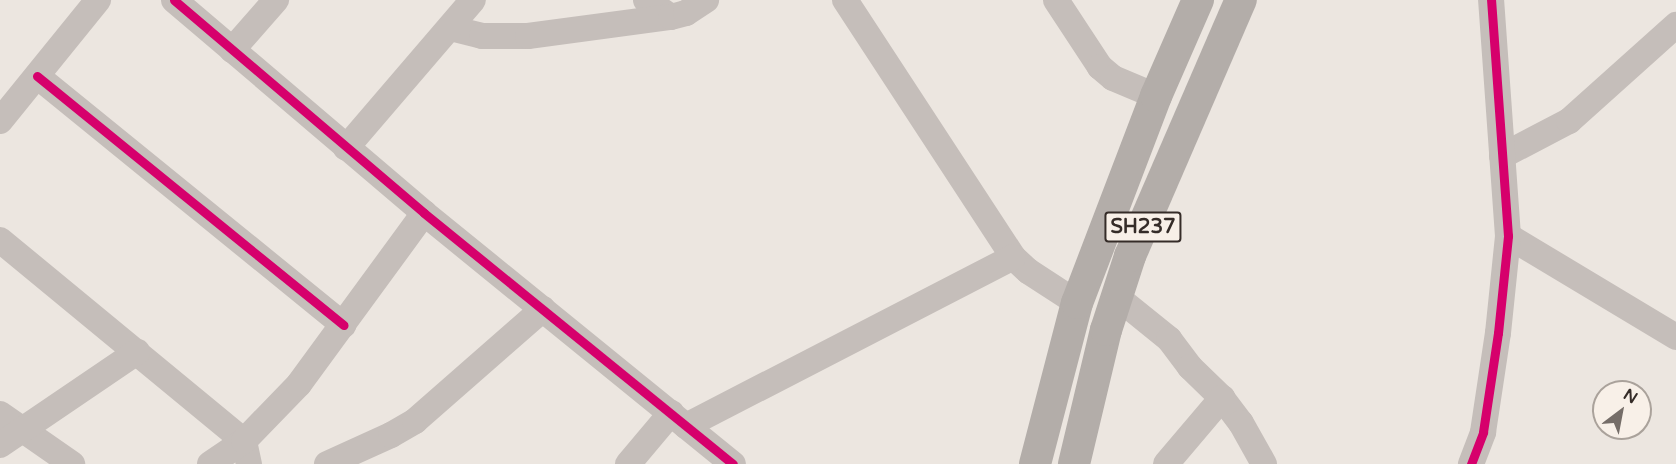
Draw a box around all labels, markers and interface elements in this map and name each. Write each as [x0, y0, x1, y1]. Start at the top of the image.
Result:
road number: SH237 [1104, 210, 1182, 244]
north arrow [1592, 380, 1652, 440]
text: N [1620, 385, 1641, 408]

